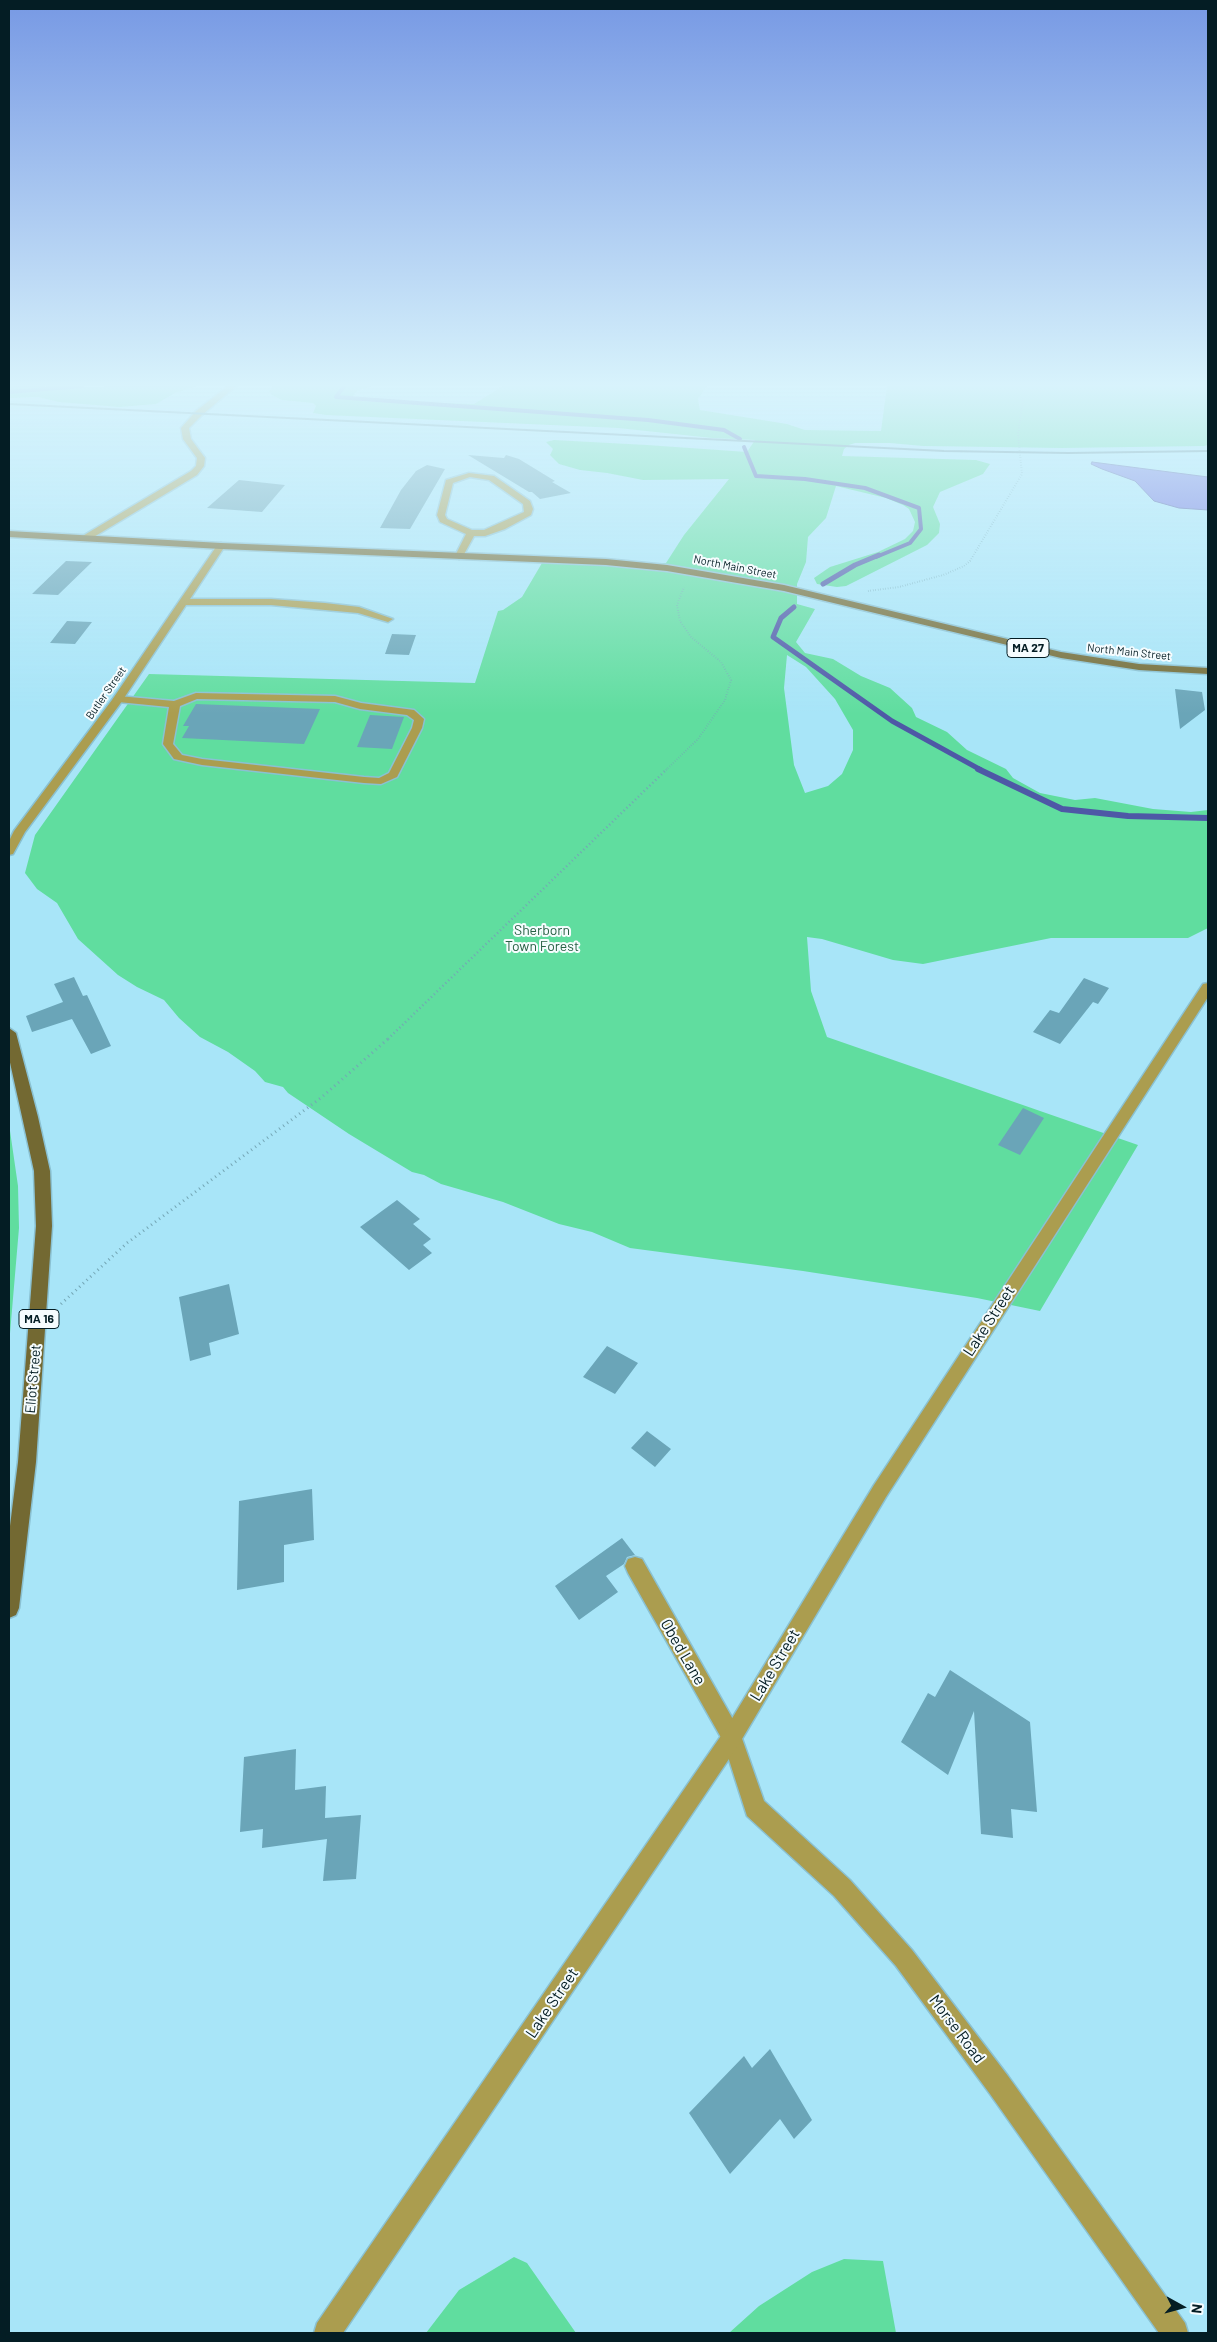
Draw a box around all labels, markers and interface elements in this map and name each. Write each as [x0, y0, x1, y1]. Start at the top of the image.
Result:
street label: North Main Street [692, 552, 778, 582]
road number: MA 27 [1007, 638, 1049, 658]
street label: North Main Street [1086, 641, 1172, 663]
street label: Butler Street [83, 664, 129, 722]
park label: Sherborn Town Forest [505, 922, 579, 954]
street label: Lake Street [959, 1282, 1019, 1360]
road number: MA 16 [19, 1310, 59, 1328]
street label: Eliot Street [22, 1344, 44, 1414]
street label: Obed Lane [656, 1615, 710, 1689]
street label: Lake Street [746, 1626, 804, 1704]
street label: Lake Street [522, 1964, 582, 2042]
street label: Morse Road [925, 1991, 989, 2067]
north arrow [1157, 2282, 1207, 2332]
text: N [1188, 2303, 1206, 2315]

